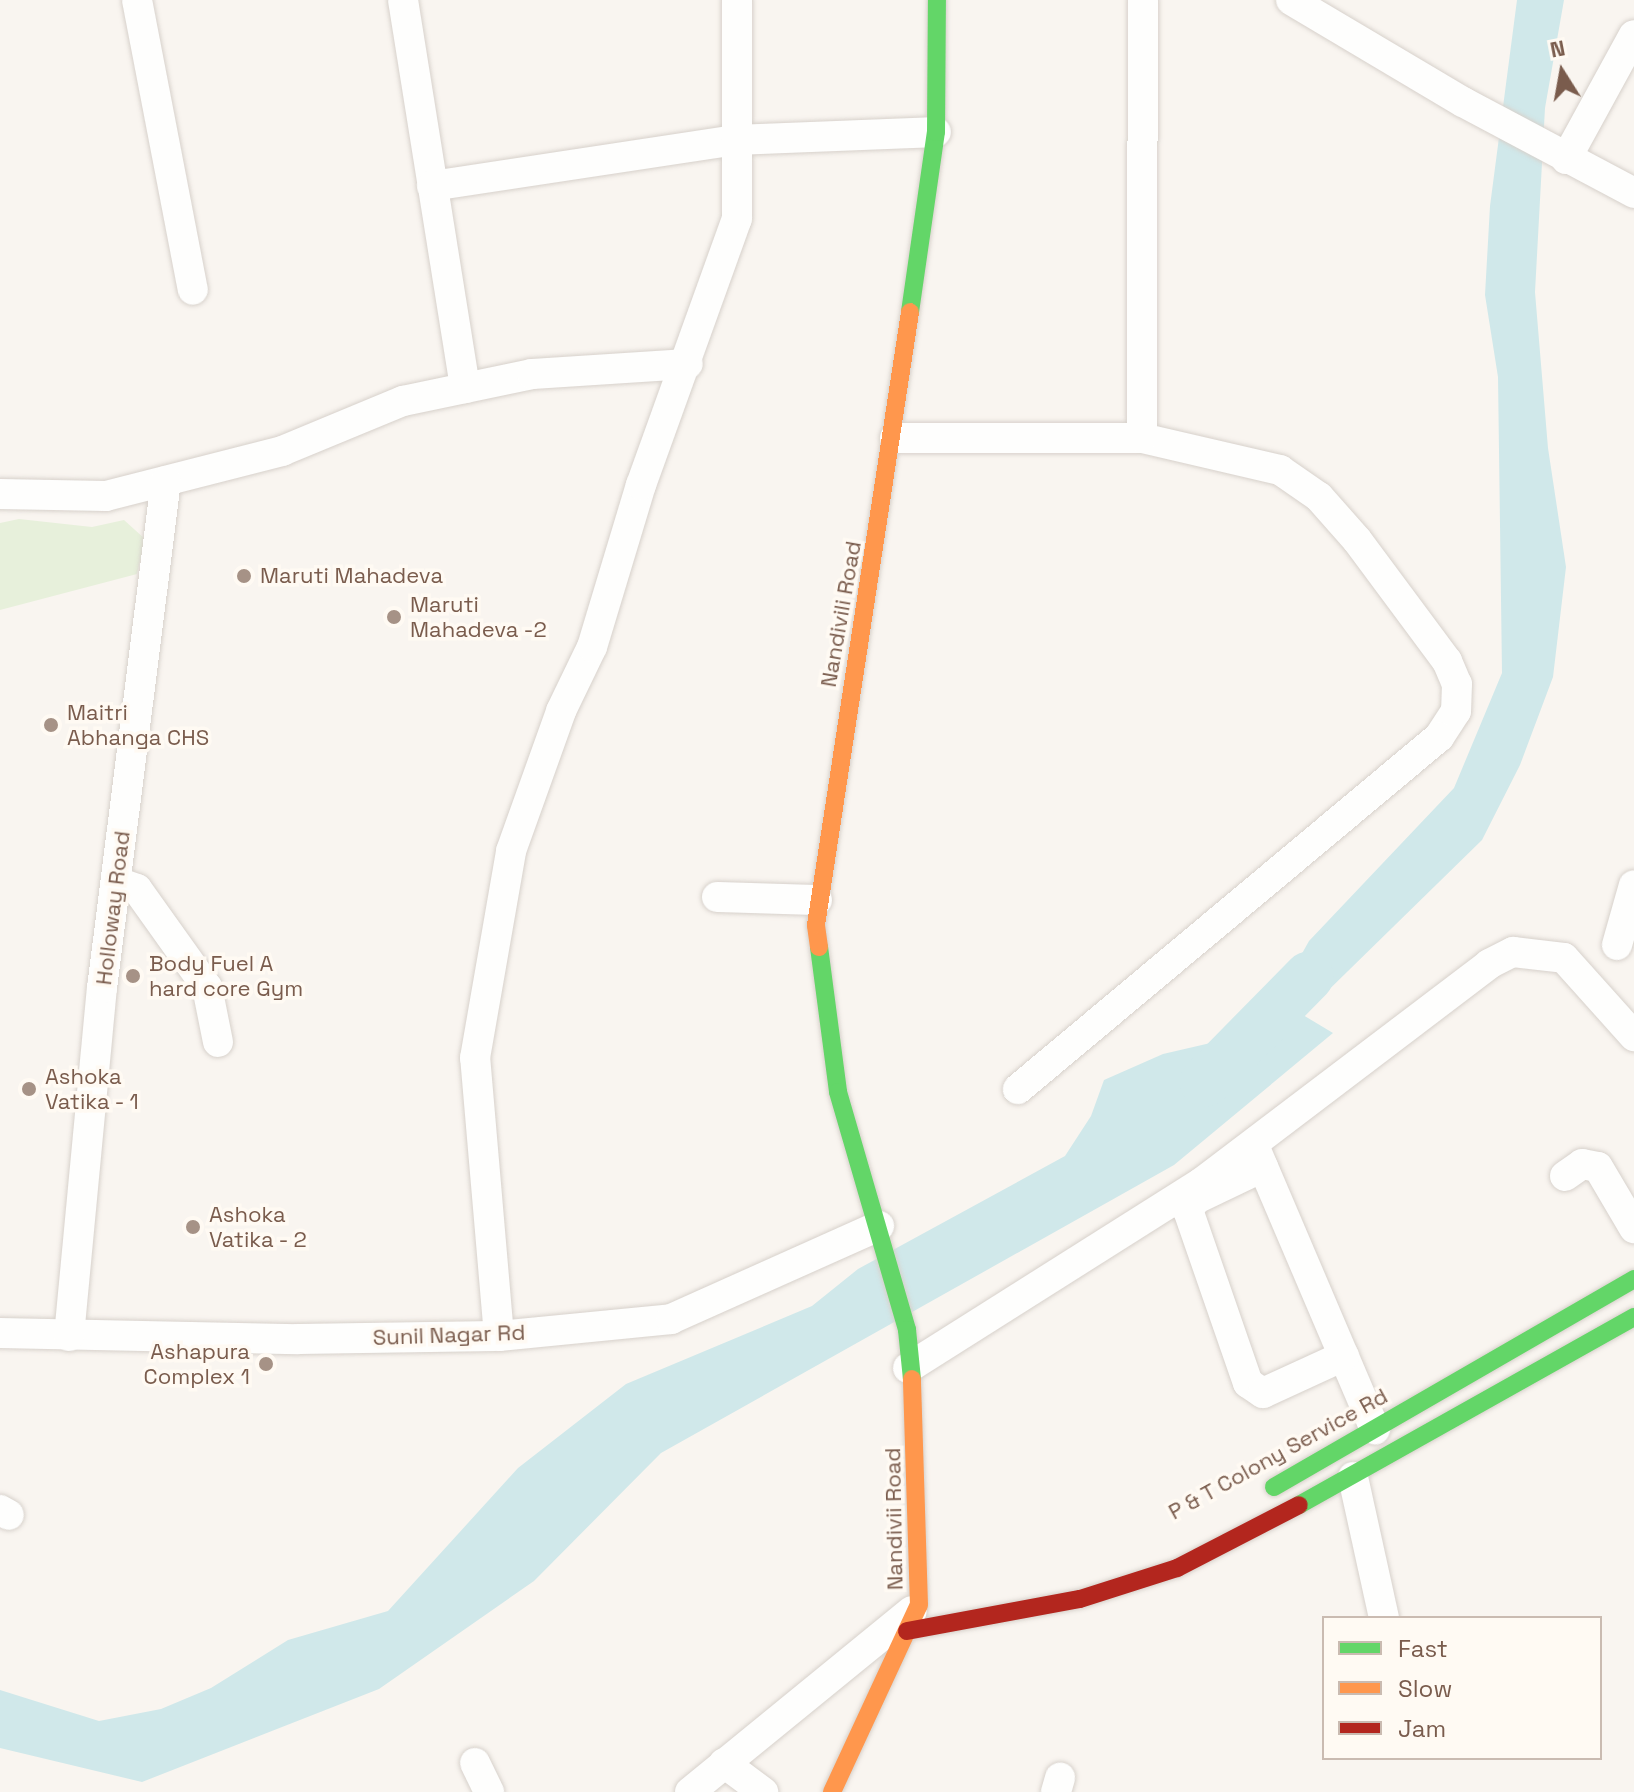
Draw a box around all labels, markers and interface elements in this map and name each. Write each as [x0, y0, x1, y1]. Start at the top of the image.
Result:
north arrow [1522, 32, 1602, 112]
text: N [1548, 33, 1567, 64]
street label: Nandivili Road [815, 539, 867, 689]
place label: Maruti Mahadeva [260, 563, 443, 589]
marker: Maruti Mahadeva [235, 567, 253, 585]
place label: Maruti Mahadeva -2 [410, 591, 547, 642]
marker: Maruti Mahadeva -2 [385, 608, 403, 626]
place label: Maitri Abhanga CHS [67, 699, 209, 750]
marker: Maitri Abhanga CHS [42, 716, 60, 734]
street label: Holloway Road [90, 829, 136, 987]
place label: Body Fuel A hard core Gym [149, 950, 303, 1002]
marker: Body Fuel A hard core Gym [124, 967, 142, 985]
place label: Ashoka Vatika - 1 [45, 1063, 140, 1114]
marker: Ashoka Vatika - 1 [20, 1080, 38, 1098]
place label: Ashoka Vatika - 2 [209, 1201, 308, 1252]
marker: Ashoka Vatika - 2 [184, 1218, 202, 1236]
street label: Sunil Nagar Rd [372, 1319, 526, 1351]
place label: Ashapura Complex 1 [144, 1338, 250, 1390]
marker: Ashapura Complex 1 [257, 1355, 275, 1373]
street label: P & T Colony Service Rd [1163, 1382, 1393, 1526]
street label: Nandivii Road [880, 1447, 908, 1591]
legend [1322, 1616, 1602, 1760]
text: Fast [1398, 1633, 1448, 1664]
text: Slow [1398, 1673, 1452, 1704]
text: Jam [1398, 1713, 1446, 1744]

